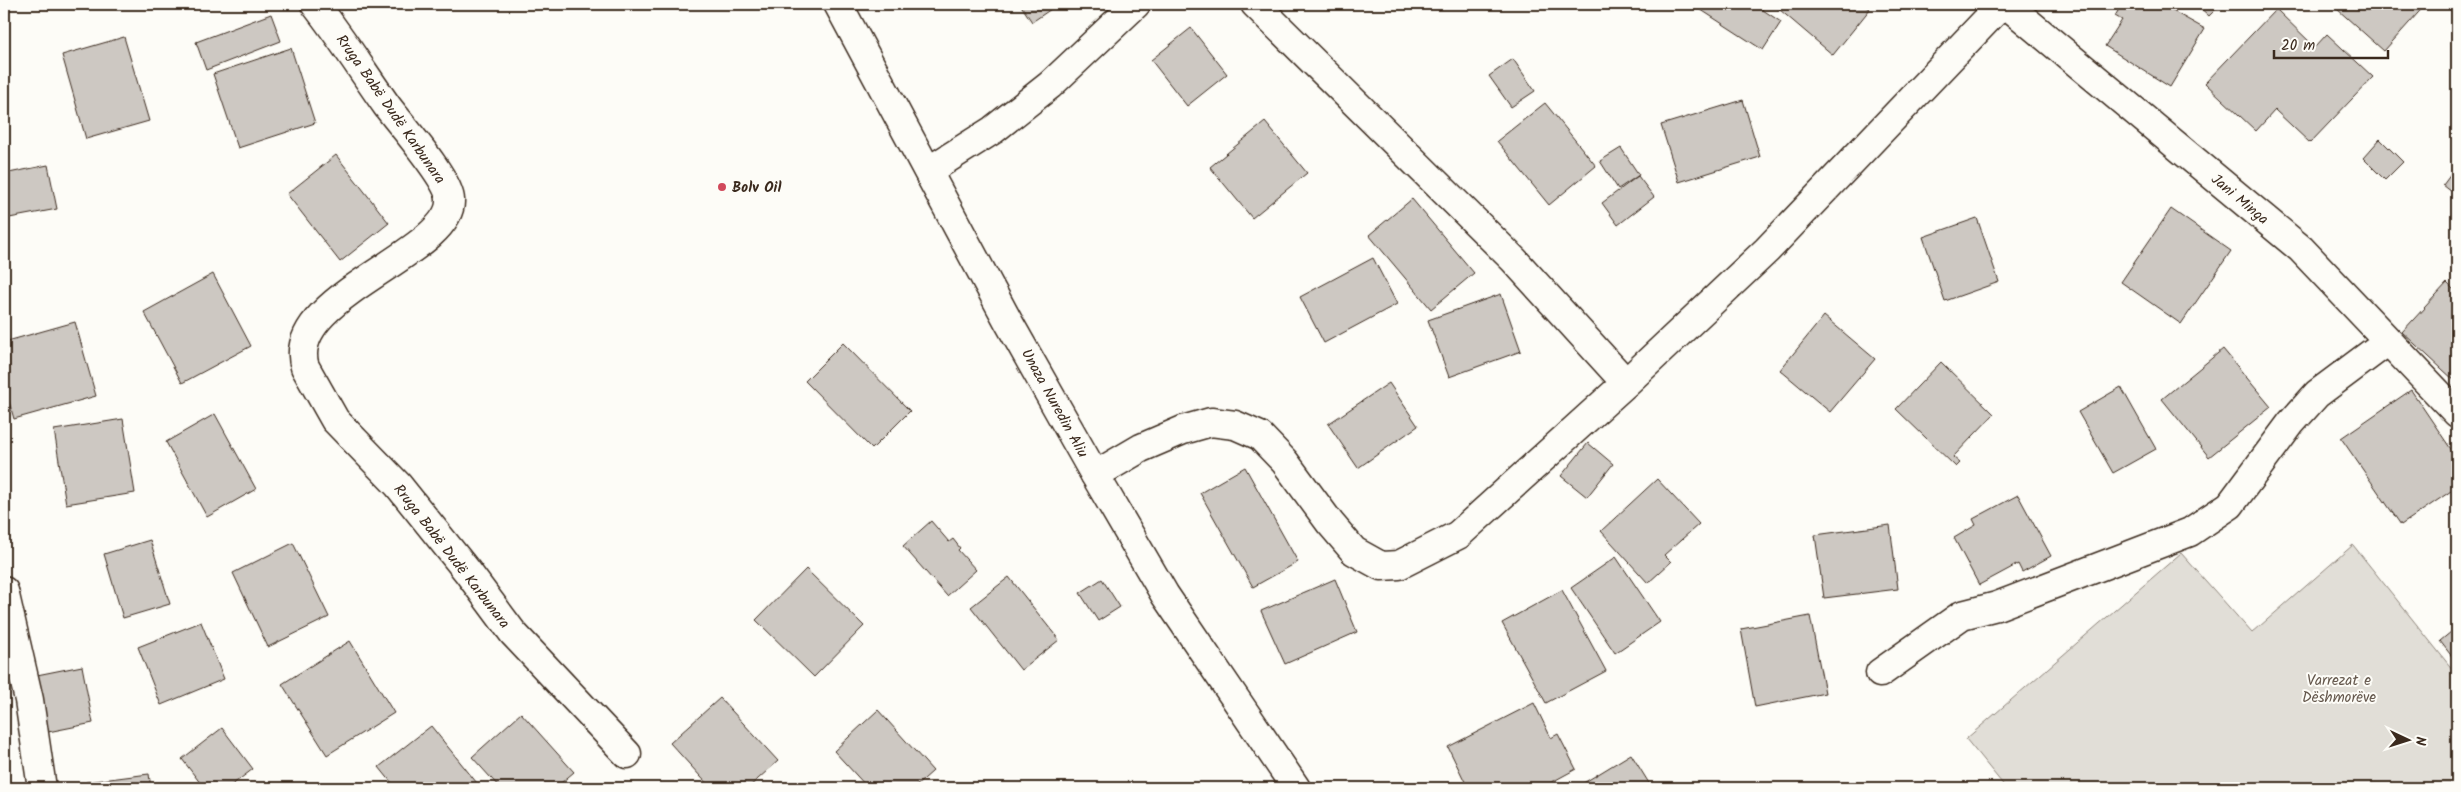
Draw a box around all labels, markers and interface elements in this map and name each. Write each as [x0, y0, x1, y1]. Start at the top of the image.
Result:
scale bar [2274, 28, 2387, 60]
street label: Rruga Babë Dudë Karbunara [329, 30, 451, 189]
text: 20 m [2281, 34, 2315, 58]
street label: Jani Minga [2205, 168, 2274, 231]
place label: Bolv Oil [732, 176, 781, 200]
marker: Bolv Oil [716, 181, 728, 193]
street label: Unaza Nuredin Aliu [1014, 345, 1094, 462]
street label: Rruga Babë Dudë Karbunara [387, 479, 516, 634]
park label: Varrezat e Dëshmorëve [2302, 669, 2376, 710]
north arrow [2384, 714, 2434, 764]
text: N [2409, 736, 2431, 746]

